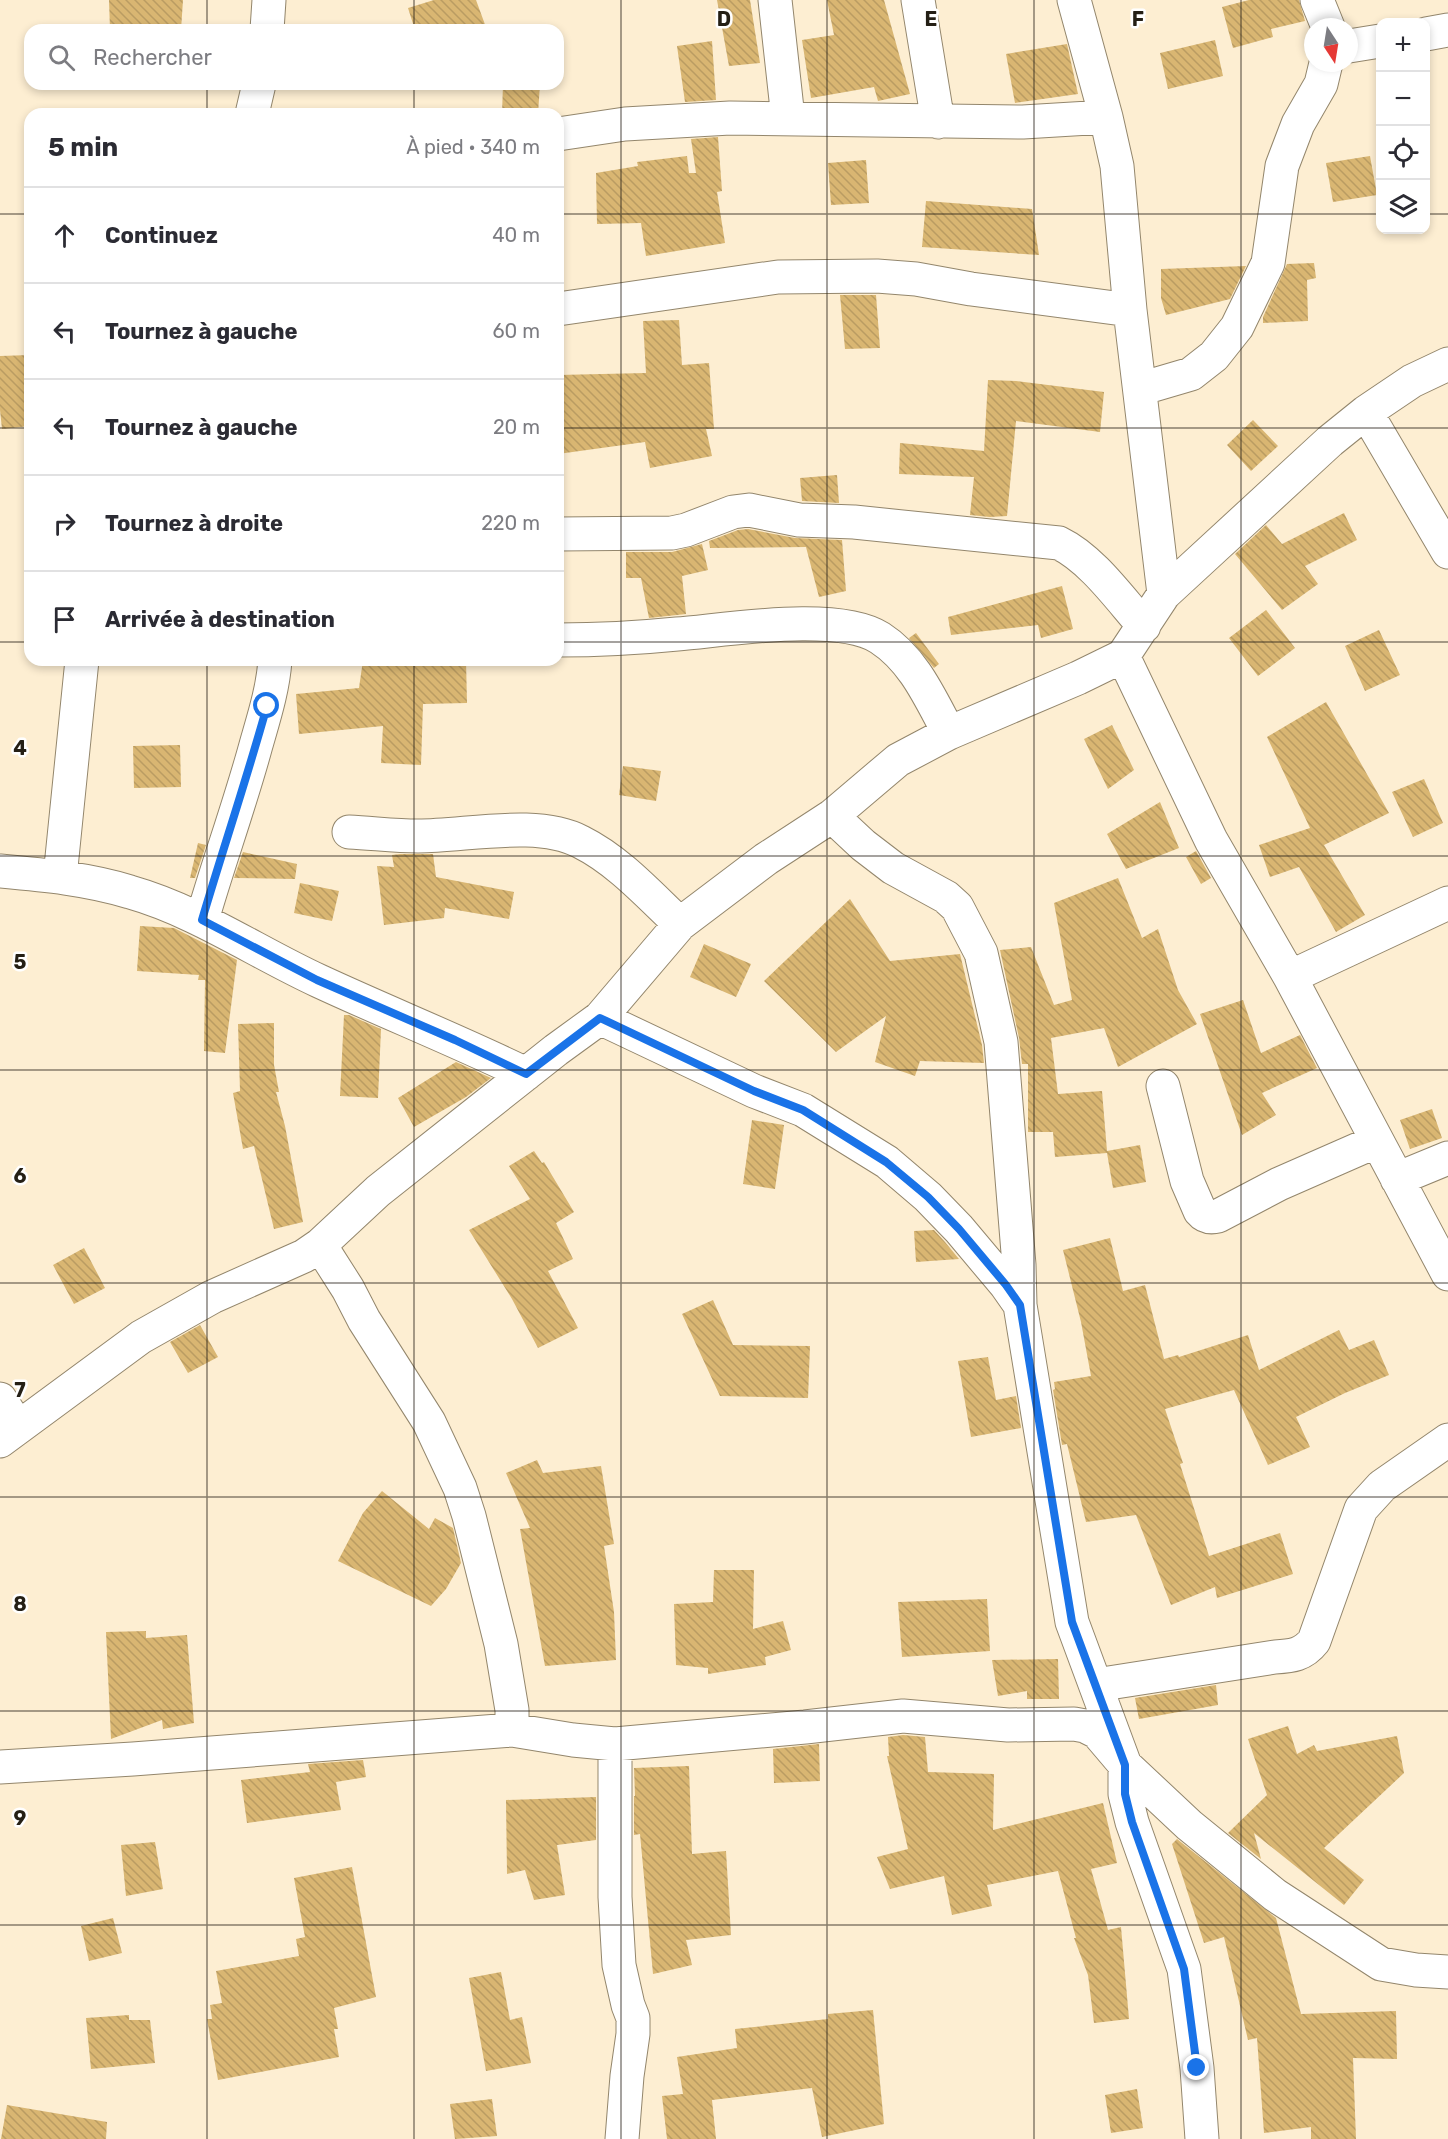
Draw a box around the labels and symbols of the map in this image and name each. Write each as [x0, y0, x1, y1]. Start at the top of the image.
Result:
text: D [717, 7, 731, 31]
text: E [925, 7, 937, 31]
text: F [1132, 7, 1144, 31]
north arrow [1304, 18, 1358, 72]
route start [253, 692, 279, 718]
text: 4 [13, 736, 27, 760]
text: 5 [14, 950, 27, 974]
text: 6 [13, 1164, 27, 1188]
text: 7 [14, 1378, 26, 1402]
text: 8 [13, 1592, 27, 1616]
text: 9 [14, 1806, 27, 1830]
route end [1183, 2054, 1209, 2080]

